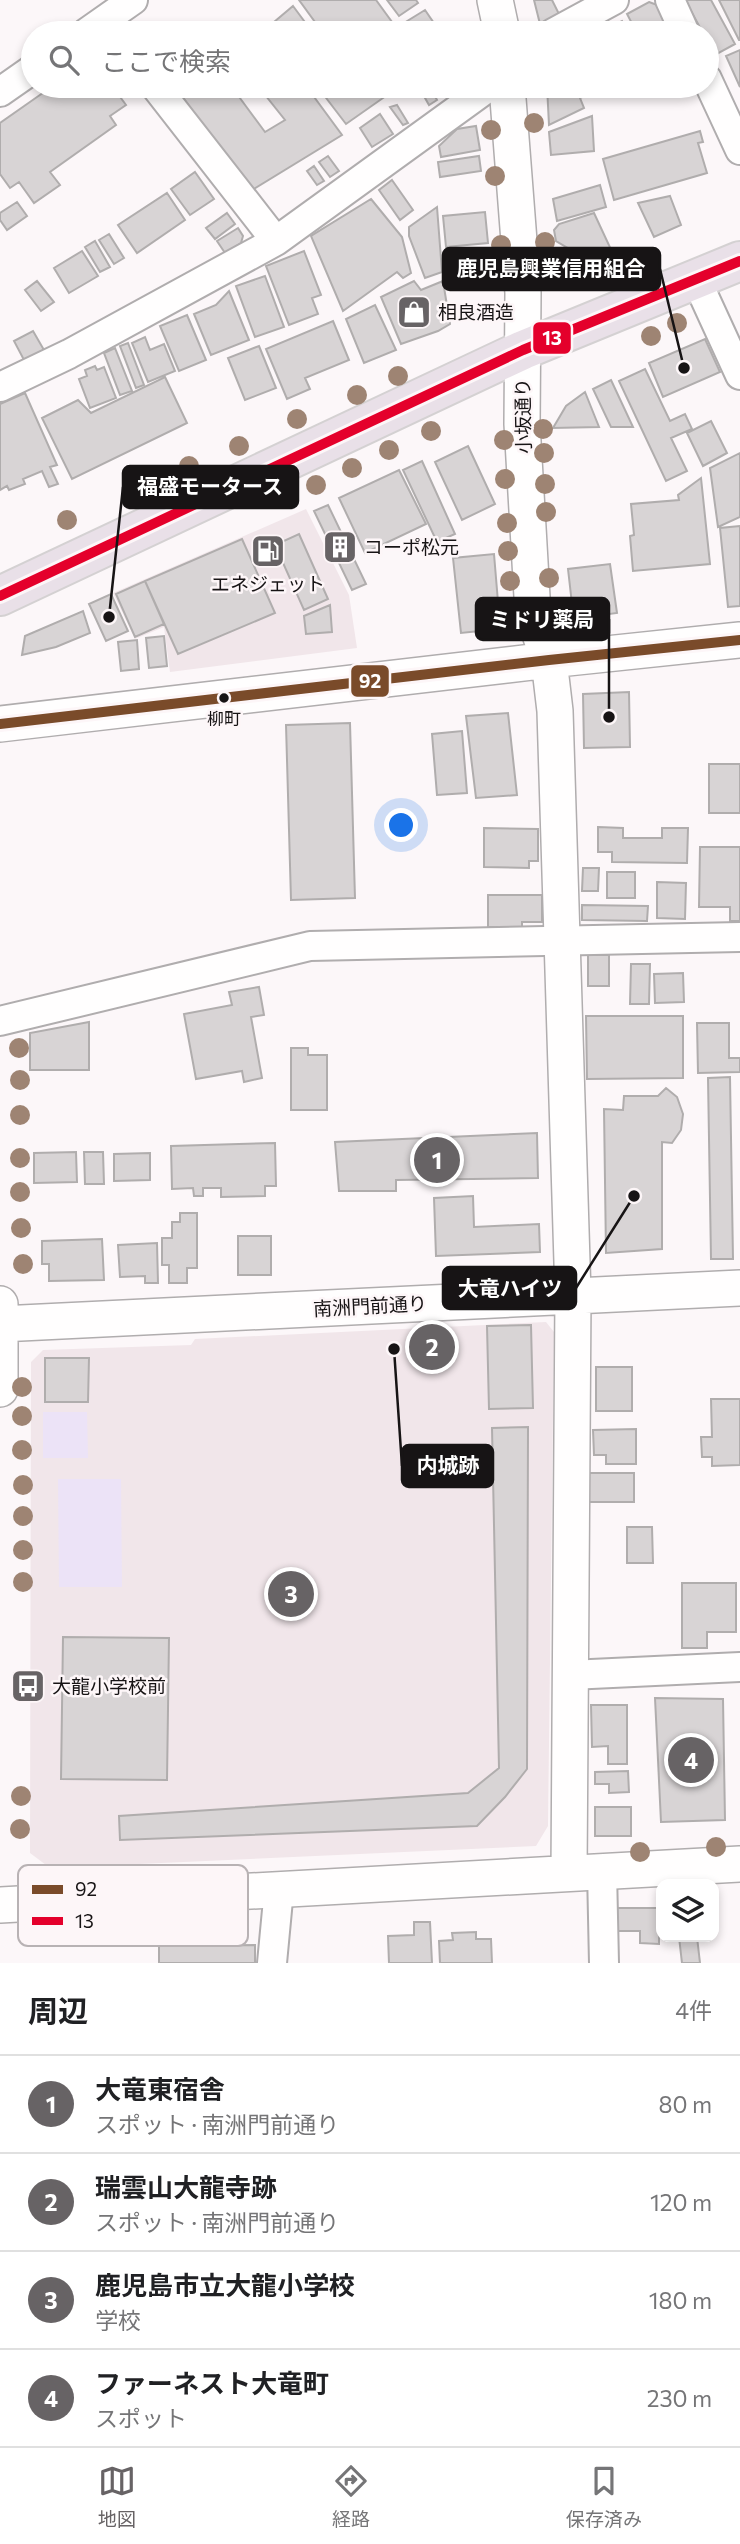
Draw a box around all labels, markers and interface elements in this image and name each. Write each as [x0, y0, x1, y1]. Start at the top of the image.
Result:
search box [21, 21, 719, 98]
icon: search [45, 41, 83, 79]
text: ここで検索 [101, 45, 231, 76]
callout: 鹿児島興業信用組合 [443, 248, 660, 290]
text: 鹿児島興業信用組合 [457, 255, 646, 280]
shop icon: 相良酒造 [395, 293, 433, 331]
place label: 相良酒造 [438, 300, 514, 323]
line badge: 13 [532, 321, 572, 355]
text: 13 [542, 326, 562, 349]
street label: 小坂通り [510, 378, 535, 454]
callout: 福盛モータース [123, 466, 298, 508]
text: 福盛モータース [137, 473, 283, 498]
building icon: コーポ松元 [321, 528, 359, 566]
fuel station icon: エネジェット [249, 532, 287, 570]
place label: コーポ松元 [364, 535, 459, 558]
place label: エネジェット [211, 572, 325, 595]
callout: ミドリ薬局 [476, 598, 609, 640]
text: ミドリ薬局 [490, 606, 595, 631]
line badge: 92 [350, 664, 390, 698]
text: 92 [359, 669, 381, 692]
marker: 柳町 [217, 691, 231, 705]
place label: 柳町 [207, 708, 241, 729]
your location [384, 808, 418, 842]
pin: 1 [414, 1134, 460, 1186]
callout: 大竜ハイツ [443, 1267, 576, 1309]
text: 大竜ハイツ [458, 1275, 562, 1300]
street label: 南洲門前通り [312, 1291, 428, 1320]
pin: 2 [409, 1321, 455, 1373]
callout: 内城跡 [402, 1445, 493, 1487]
text: 内城跡 [417, 1452, 480, 1477]
pin: 3 [268, 1568, 314, 1620]
bus stop icon: 大龍小学校前 [9, 1667, 47, 1705]
place label: 大龍小学校前 [52, 1674, 166, 1697]
pin: 4 [668, 1734, 714, 1786]
legend [18, 1865, 248, 1946]
text: 92 [75, 1877, 97, 1900]
map controls [656, 1879, 719, 1942]
button: layers [656, 1879, 719, 1942]
text: 13 [75, 1909, 94, 1932]
text: 周辺 [28, 1991, 88, 2028]
text: 4件 [675, 1996, 712, 2024]
text: 大竜東宿舎 [95, 2073, 225, 2104]
text: 1 [46, 2090, 56, 2118]
text: 80 m [659, 2090, 712, 2118]
text: スポット · 南洲門前通り [95, 2110, 339, 2138]
text: 瑞雲山大龍寺跡 [95, 2171, 277, 2202]
text: 2 [44, 2188, 58, 2216]
text: 120 m [650, 2188, 712, 2216]
text: スポット · 南洲門前通り [95, 2208, 339, 2236]
text: 鹿児島市立大龍小学校 [95, 2269, 355, 2300]
text: 3 [44, 2286, 58, 2314]
text: 180 m [649, 2286, 712, 2314]
text: 学校 [95, 2306, 141, 2334]
text: ファーネスト大竜町 [95, 2367, 329, 2398]
text: 4 [44, 2384, 58, 2412]
text: 230 m [647, 2384, 712, 2412]
text: スポット [95, 2404, 187, 2432]
tab: 地図 [98, 2462, 136, 2531]
tab: 経路 [332, 2462, 370, 2531]
tab: 保存済み [566, 2462, 642, 2531]

